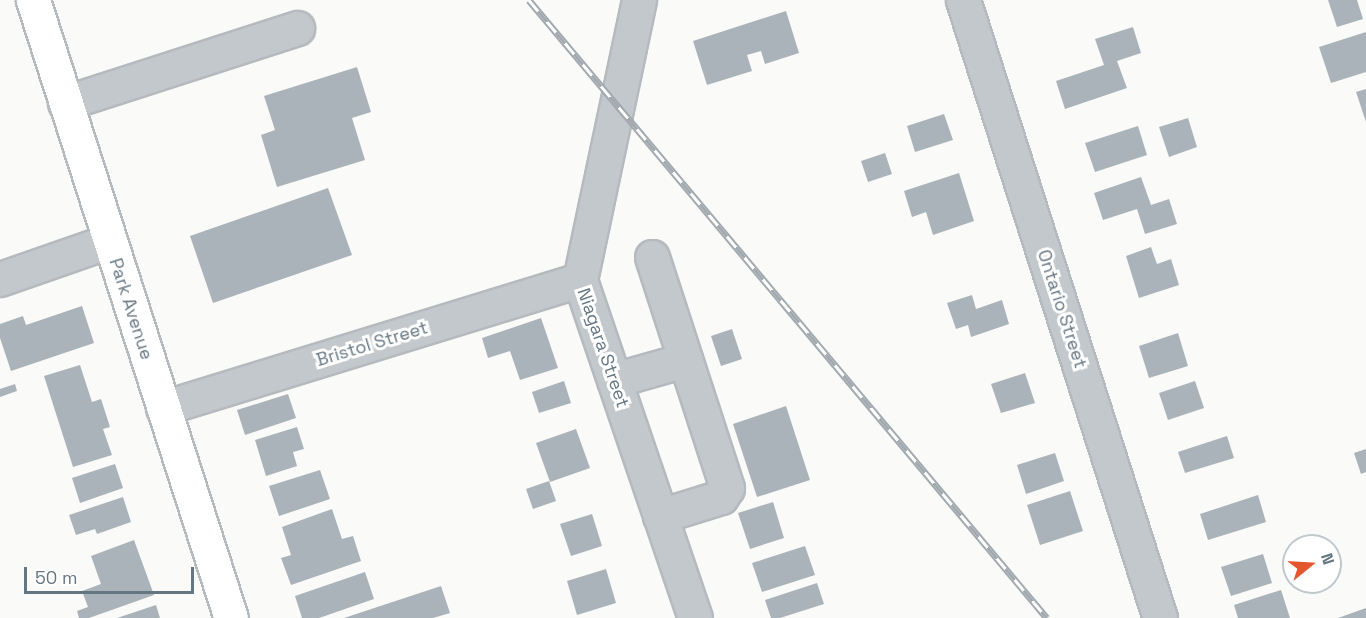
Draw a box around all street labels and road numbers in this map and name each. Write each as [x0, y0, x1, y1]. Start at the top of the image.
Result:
street label: Ontario Street [1033, 247, 1091, 371]
street label: Park Avenue [104, 255, 158, 363]
street label: Niagara Street [572, 285, 634, 411]
street label: Bristol Street [314, 317, 430, 371]

